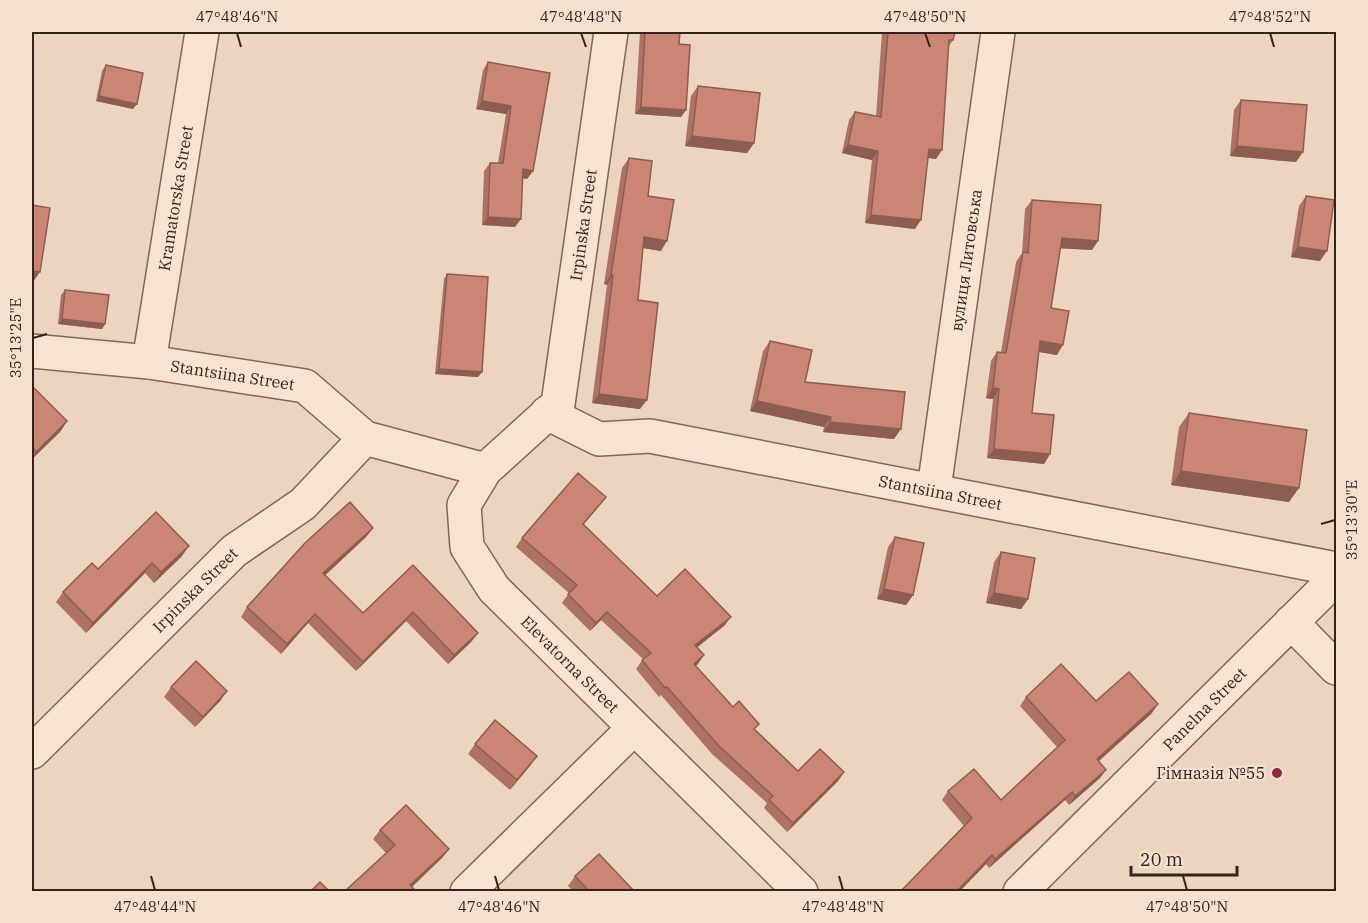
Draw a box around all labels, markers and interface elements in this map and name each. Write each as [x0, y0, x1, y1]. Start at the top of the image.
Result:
text: 47°48'46"N [196, 7, 278, 26]
text: 47°48'48"N [540, 7, 622, 26]
text: 47°48'50"N [884, 7, 966, 26]
text: 47°48'52"N [1229, 7, 1311, 26]
street label: Kramatorska Street [154, 123, 197, 272]
street label: Irpinska Street [565, 168, 601, 282]
street label: вулиця Литовська [946, 188, 986, 333]
text: 35°13'25"E [6, 298, 25, 378]
street label: Stantsiina Street [169, 355, 296, 394]
street label: Stantsiina Street [877, 471, 1004, 514]
text: 35°13'30"E [1342, 480, 1361, 560]
street label: Irpinska Street [148, 543, 242, 636]
street label: Elevatorna Street [517, 611, 624, 717]
street label: Panelna Street [1158, 663, 1251, 755]
place label: Гімназія №55 [1157, 763, 1265, 783]
marker: Гімназія №55 [1270, 766, 1284, 780]
scale bar [1131, 839, 1238, 877]
text: 20 m [1140, 848, 1183, 871]
text: 47°48'44"N [114, 897, 196, 916]
text: 47°48'46"N [458, 897, 540, 916]
text: 47°48'48"N [802, 897, 884, 916]
text: 47°48'50"N [1146, 897, 1228, 916]

